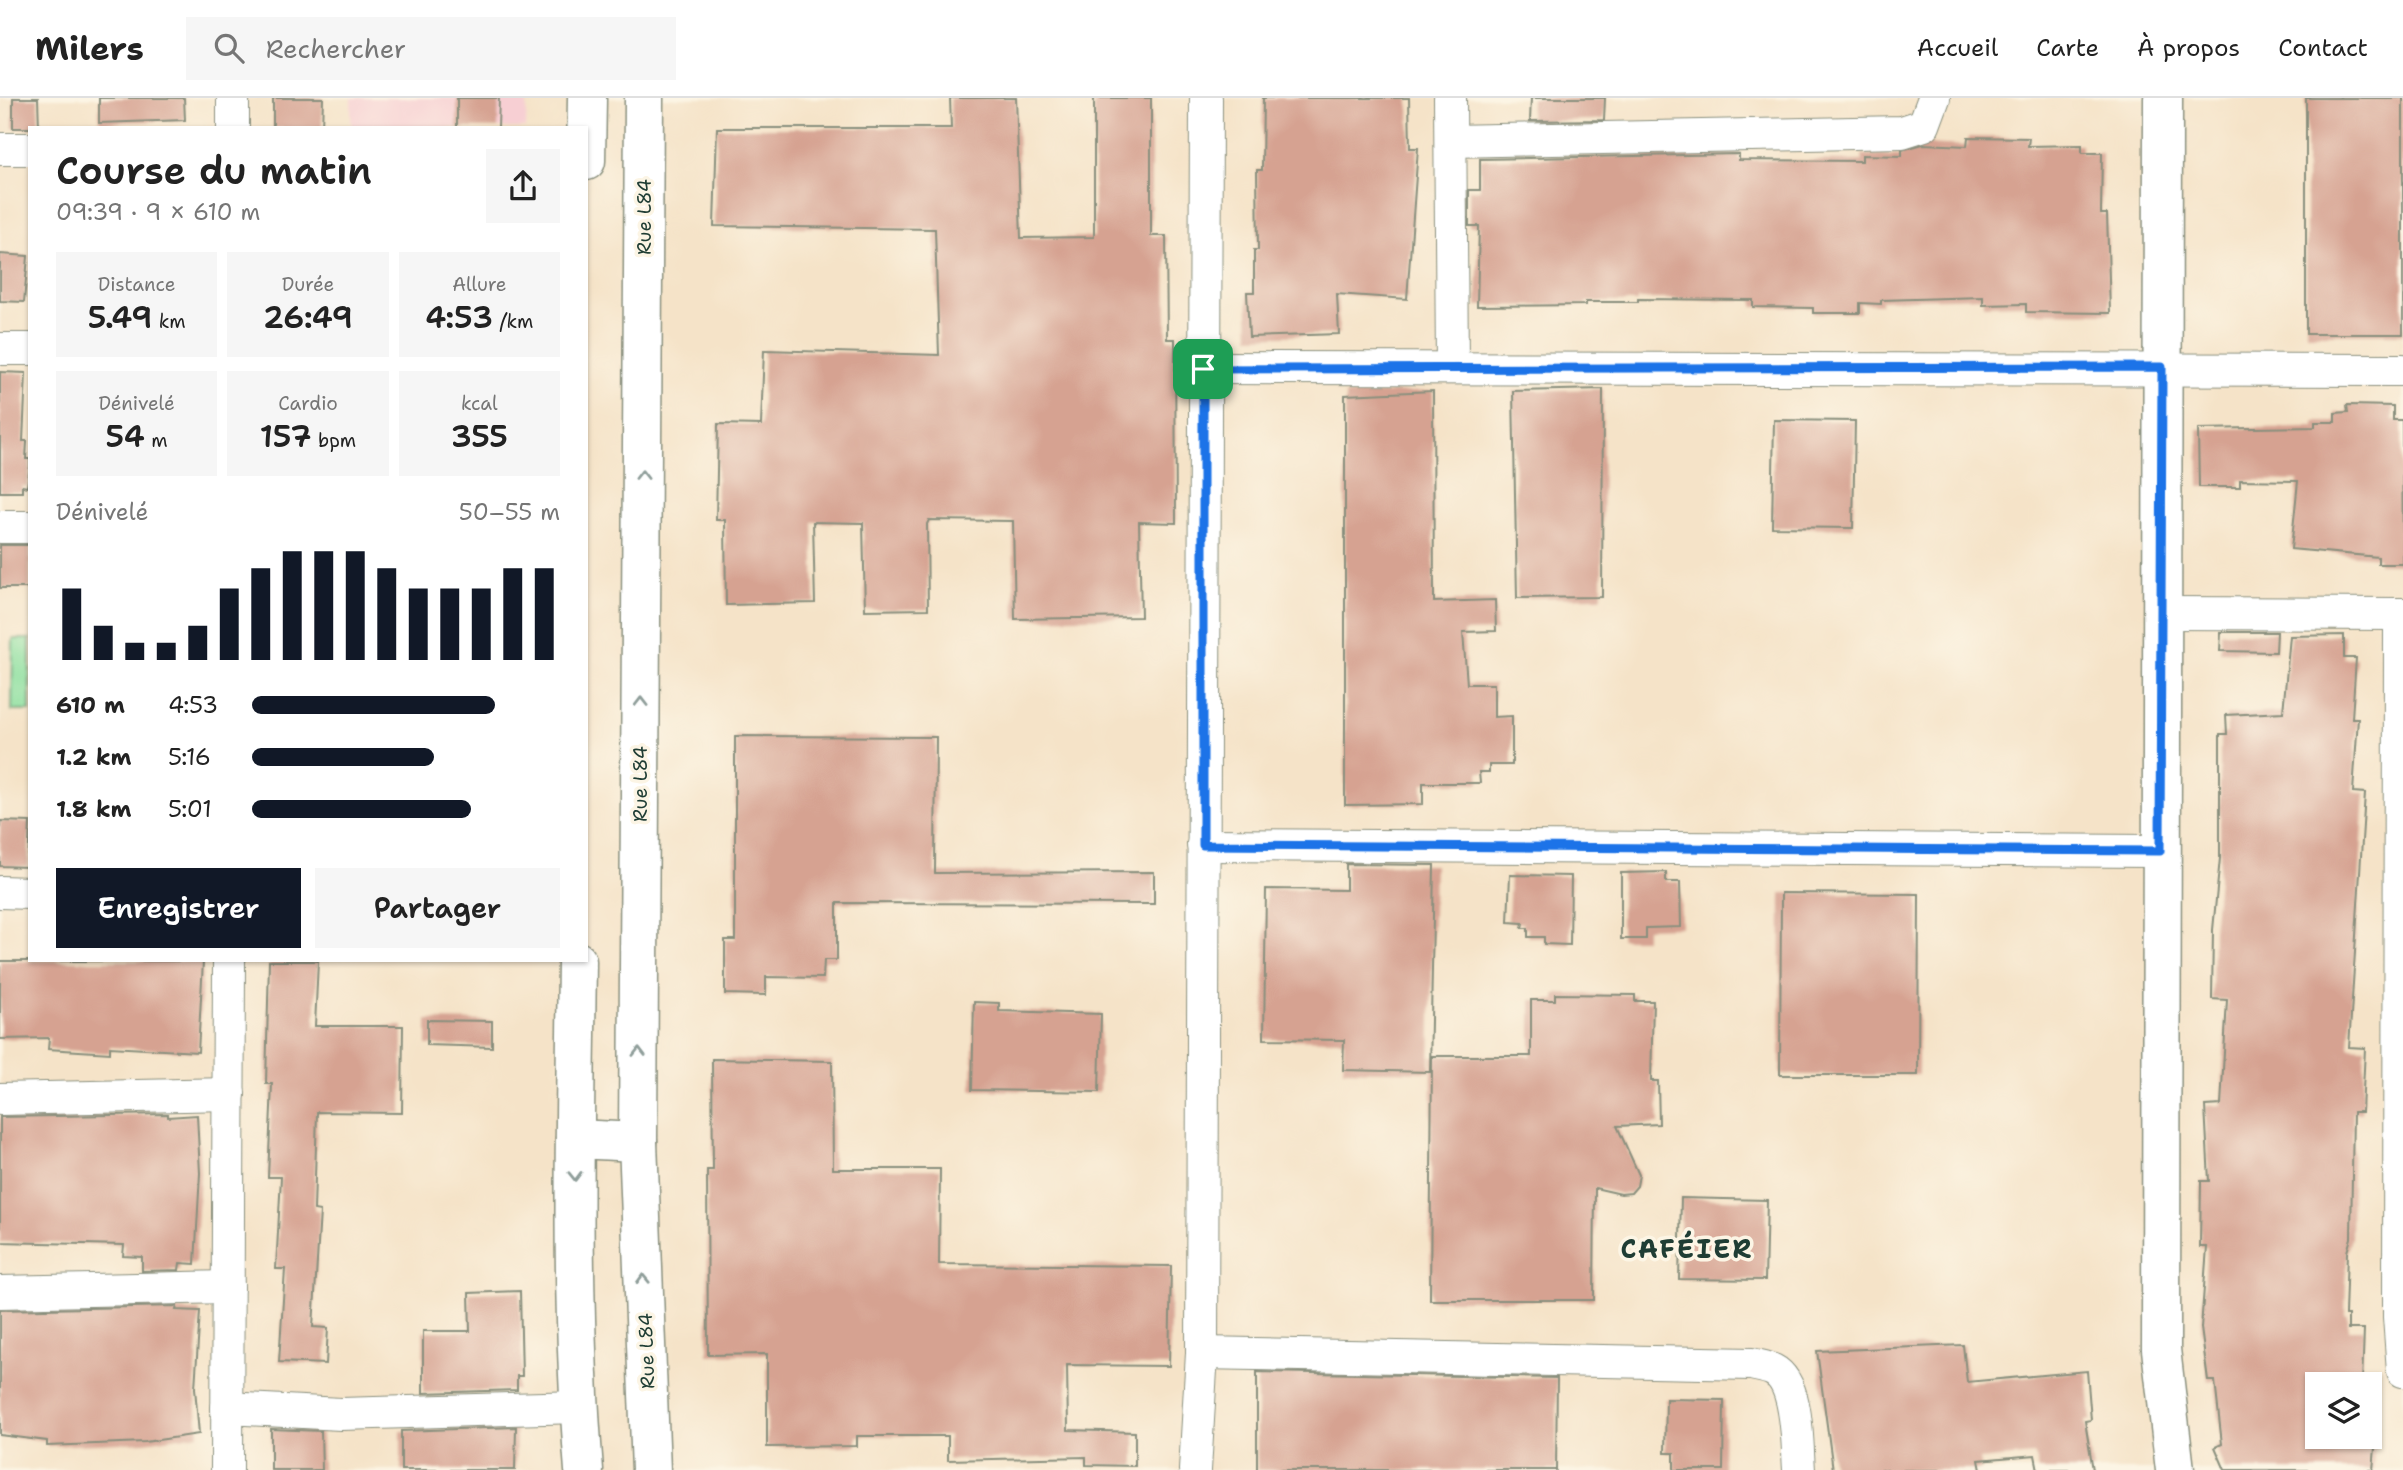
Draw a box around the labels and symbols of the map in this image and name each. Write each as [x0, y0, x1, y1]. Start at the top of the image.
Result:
street label: Rue L84 [632, 179, 657, 255]
pin [1173, 339, 1233, 399]
one-way arrow [634, 469, 650, 479]
one-way arrow [633, 696, 649, 707]
street label: Rue L84 [628, 746, 653, 822]
one-way arrow [631, 1046, 646, 1057]
one-way arrow [568, 1171, 583, 1182]
district label: CAFÉIER [1621, 1230, 1753, 1266]
one-way arrow [636, 1274, 651, 1285]
street label: Rue L84 [633, 1312, 660, 1390]

